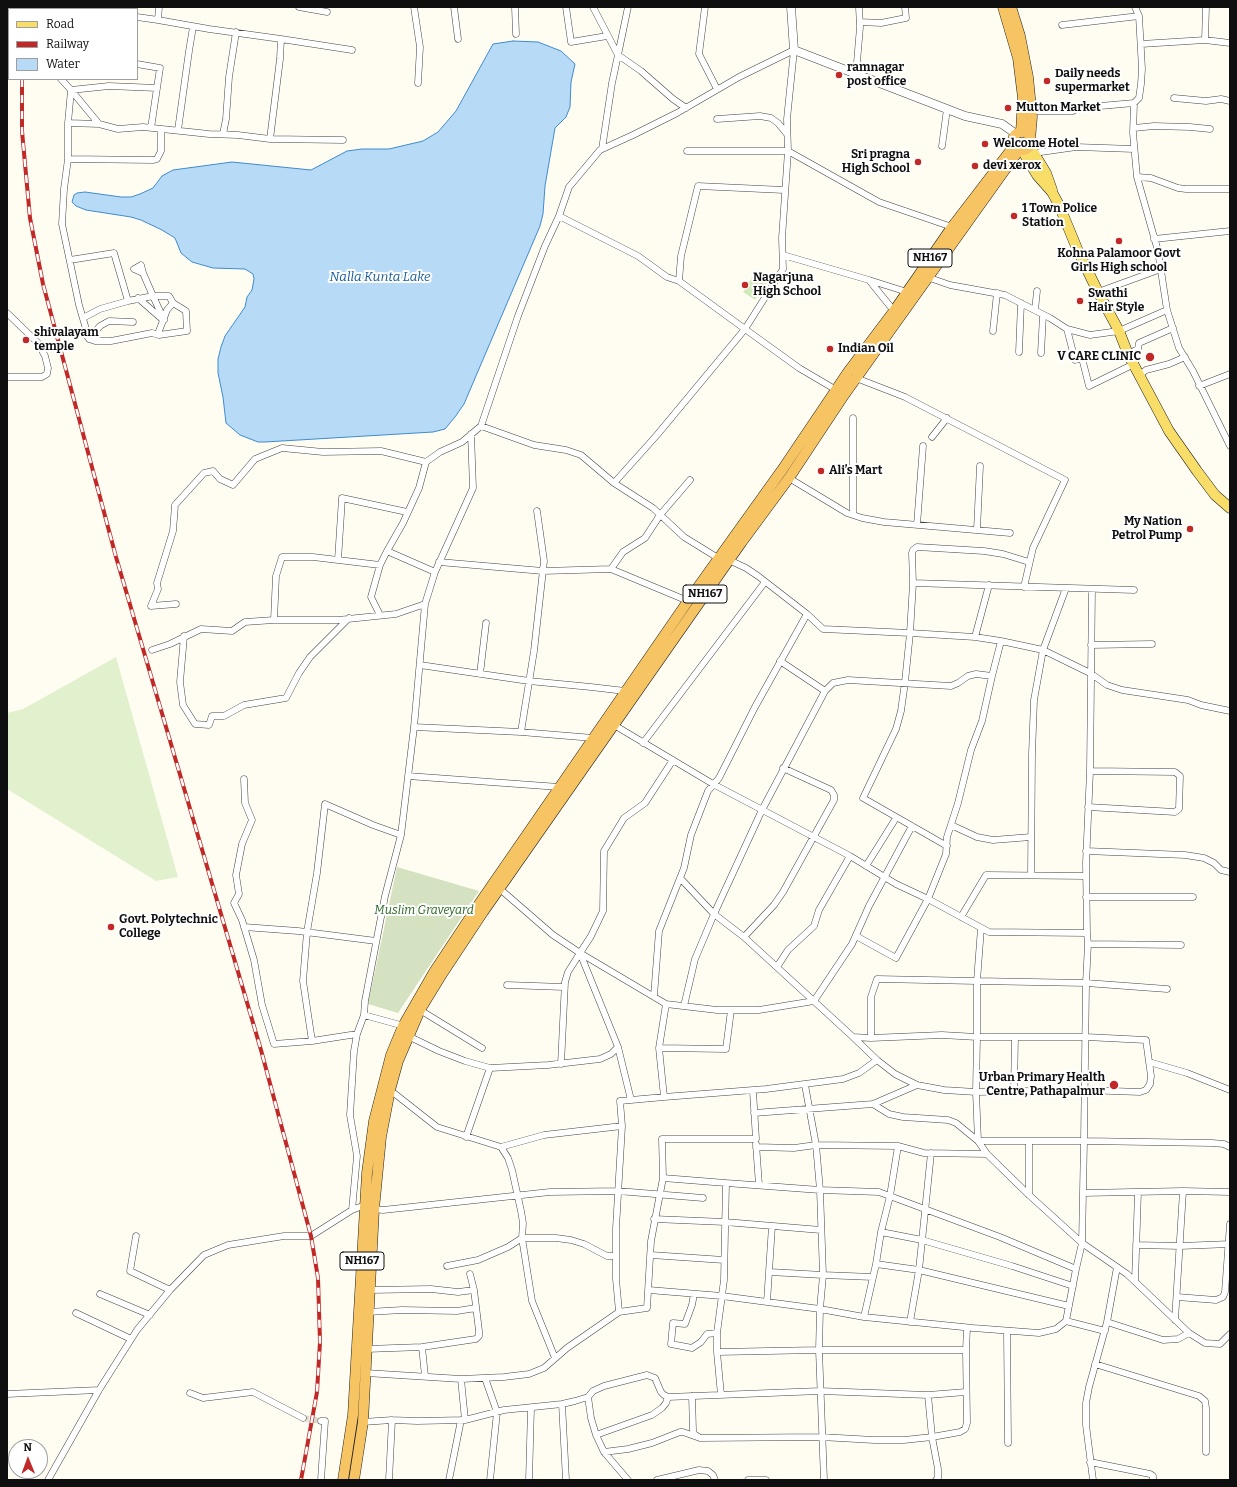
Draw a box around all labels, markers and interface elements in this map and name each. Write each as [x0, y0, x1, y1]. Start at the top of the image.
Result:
legend [8, 8, 138, 80]
text: Road [46, 17, 74, 31]
text: Railway [46, 37, 89, 51]
text: Water [46, 57, 80, 71]
place label: ramnagar post office [847, 61, 906, 89]
place label: Daily needs supermarket [1055, 67, 1130, 95]
marker: ramnagar post office [834, 70, 844, 80]
marker: Daily needs supermarket [1042, 76, 1052, 86]
place label: Mutton Market [1016, 101, 1101, 115]
marker: Mutton Market [1003, 103, 1013, 113]
place label: Welcome Hotel [993, 137, 1079, 151]
marker: Welcome Hotel [980, 139, 990, 149]
place label: Sri pragna High School [842, 148, 910, 176]
marker: Sri pragna High School [913, 157, 923, 167]
place label: devi xerox [983, 159, 1041, 173]
marker: devi xerox [970, 161, 980, 171]
place label: 1 Town Police Station [1022, 202, 1097, 230]
marker: 1 Town Police Station [1009, 211, 1019, 221]
marker: Kohna Palamoor Govt Girls High school [1114, 236, 1124, 246]
place label: Kohna Palamoor Govt Girls High school [1057, 247, 1181, 275]
road number: NH167 [908, 249, 952, 267]
water label: Nalla Kunta Lake [330, 269, 430, 285]
place label: Nagarjuna High School [753, 271, 821, 299]
marker: Nagarjuna High School [740, 280, 750, 290]
place label: Swathi Hair Style [1088, 287, 1144, 315]
marker: Swathi Hair Style [1075, 296, 1085, 306]
place label: shivalayam temple [34, 326, 99, 354]
marker: shivalayam temple [21, 335, 31, 345]
place label: Indian Oil [838, 342, 894, 356]
marker: Indian Oil [825, 344, 835, 354]
place label: V CARE CLINIC [1057, 350, 1141, 364]
marker: V CARE CLINIC [1144, 351, 1156, 363]
place label: Ali’s Mart [829, 464, 882, 478]
marker: Ali’s Mart [816, 466, 826, 476]
place label: My Nation Petrol Pump [1112, 515, 1182, 543]
marker: My Nation Petrol Pump [1185, 524, 1195, 534]
road number: NH167 [683, 585, 727, 603]
park label: Muslim Graveyard [374, 904, 474, 918]
place label: Govt. Polytechnic College [119, 913, 218, 941]
marker: Govt. Polytechnic College [106, 922, 116, 932]
place label: Urban Primary Health Centre, Pathapalmur [979, 1071, 1105, 1099]
marker: Urban Primary Health Centre, Pathapalmur [1108, 1079, 1120, 1091]
road number: NH167 [340, 1252, 384, 1270]
north arrow [8, 1439, 48, 1479]
text: N [23, 1441, 32, 1454]

